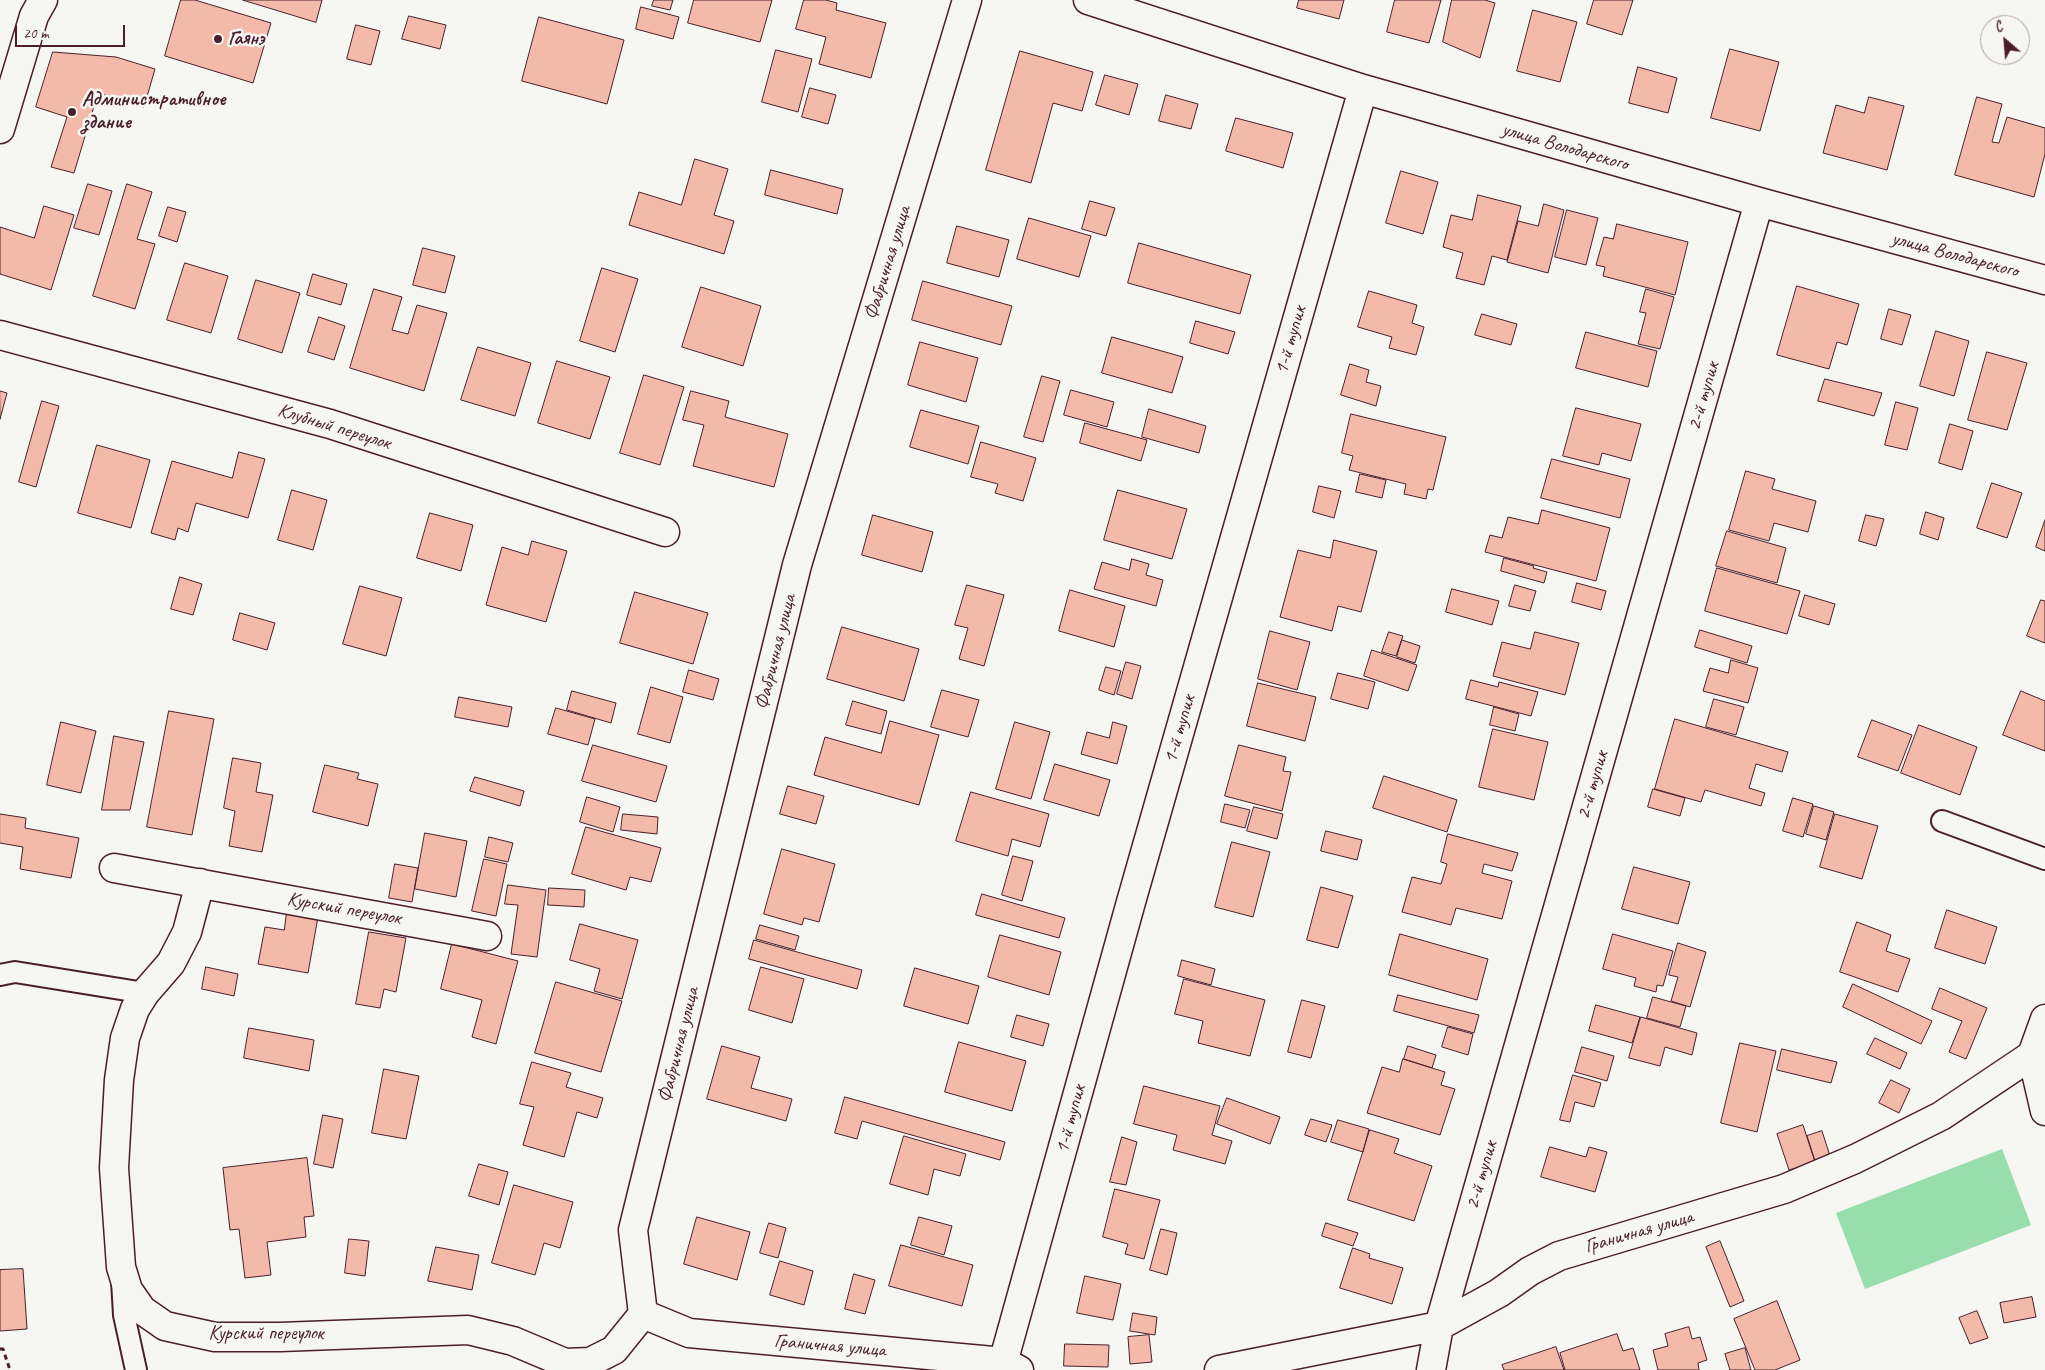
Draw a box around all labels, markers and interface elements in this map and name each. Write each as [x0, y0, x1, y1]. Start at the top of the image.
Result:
scale bar [18, 15, 128, 47]
north arrow [1980, 15, 2030, 65]
text: С [1991, 18, 2005, 36]
text: 20 m [23, 24, 49, 43]
place label: Гаянэ [228, 27, 265, 51]
marker: Гаянэ [212, 33, 224, 45]
place label: Административное здание [82, 88, 226, 135]
marker: Административное здание [66, 106, 78, 118]
street label: улица Володарского [1499, 117, 1631, 177]
street label: Фабричная улица [859, 203, 917, 323]
street label: улица Володарского [1889, 227, 2021, 283]
street label: 1-й тупик [1270, 303, 1312, 377]
street label: 2-й тупик [1683, 359, 1725, 433]
street label: Клубный переулок [275, 398, 393, 456]
street label: Фабричная улица [750, 592, 802, 712]
street label: 1-й тупик [1159, 692, 1201, 766]
street label: 2-й тупик [1572, 748, 1614, 822]
street label: Курский переулок [285, 887, 403, 931]
street label: Фабричная улица [653, 985, 705, 1105]
street label: 1-й тупик [1050, 1082, 1092, 1156]
street label: 2-й тупик [1461, 1138, 1503, 1212]
street label: Граничная улица [1582, 1205, 1696, 1259]
street label: Курский переулок [209, 1322, 323, 1346]
street label: Граничная улица [773, 1329, 887, 1363]

